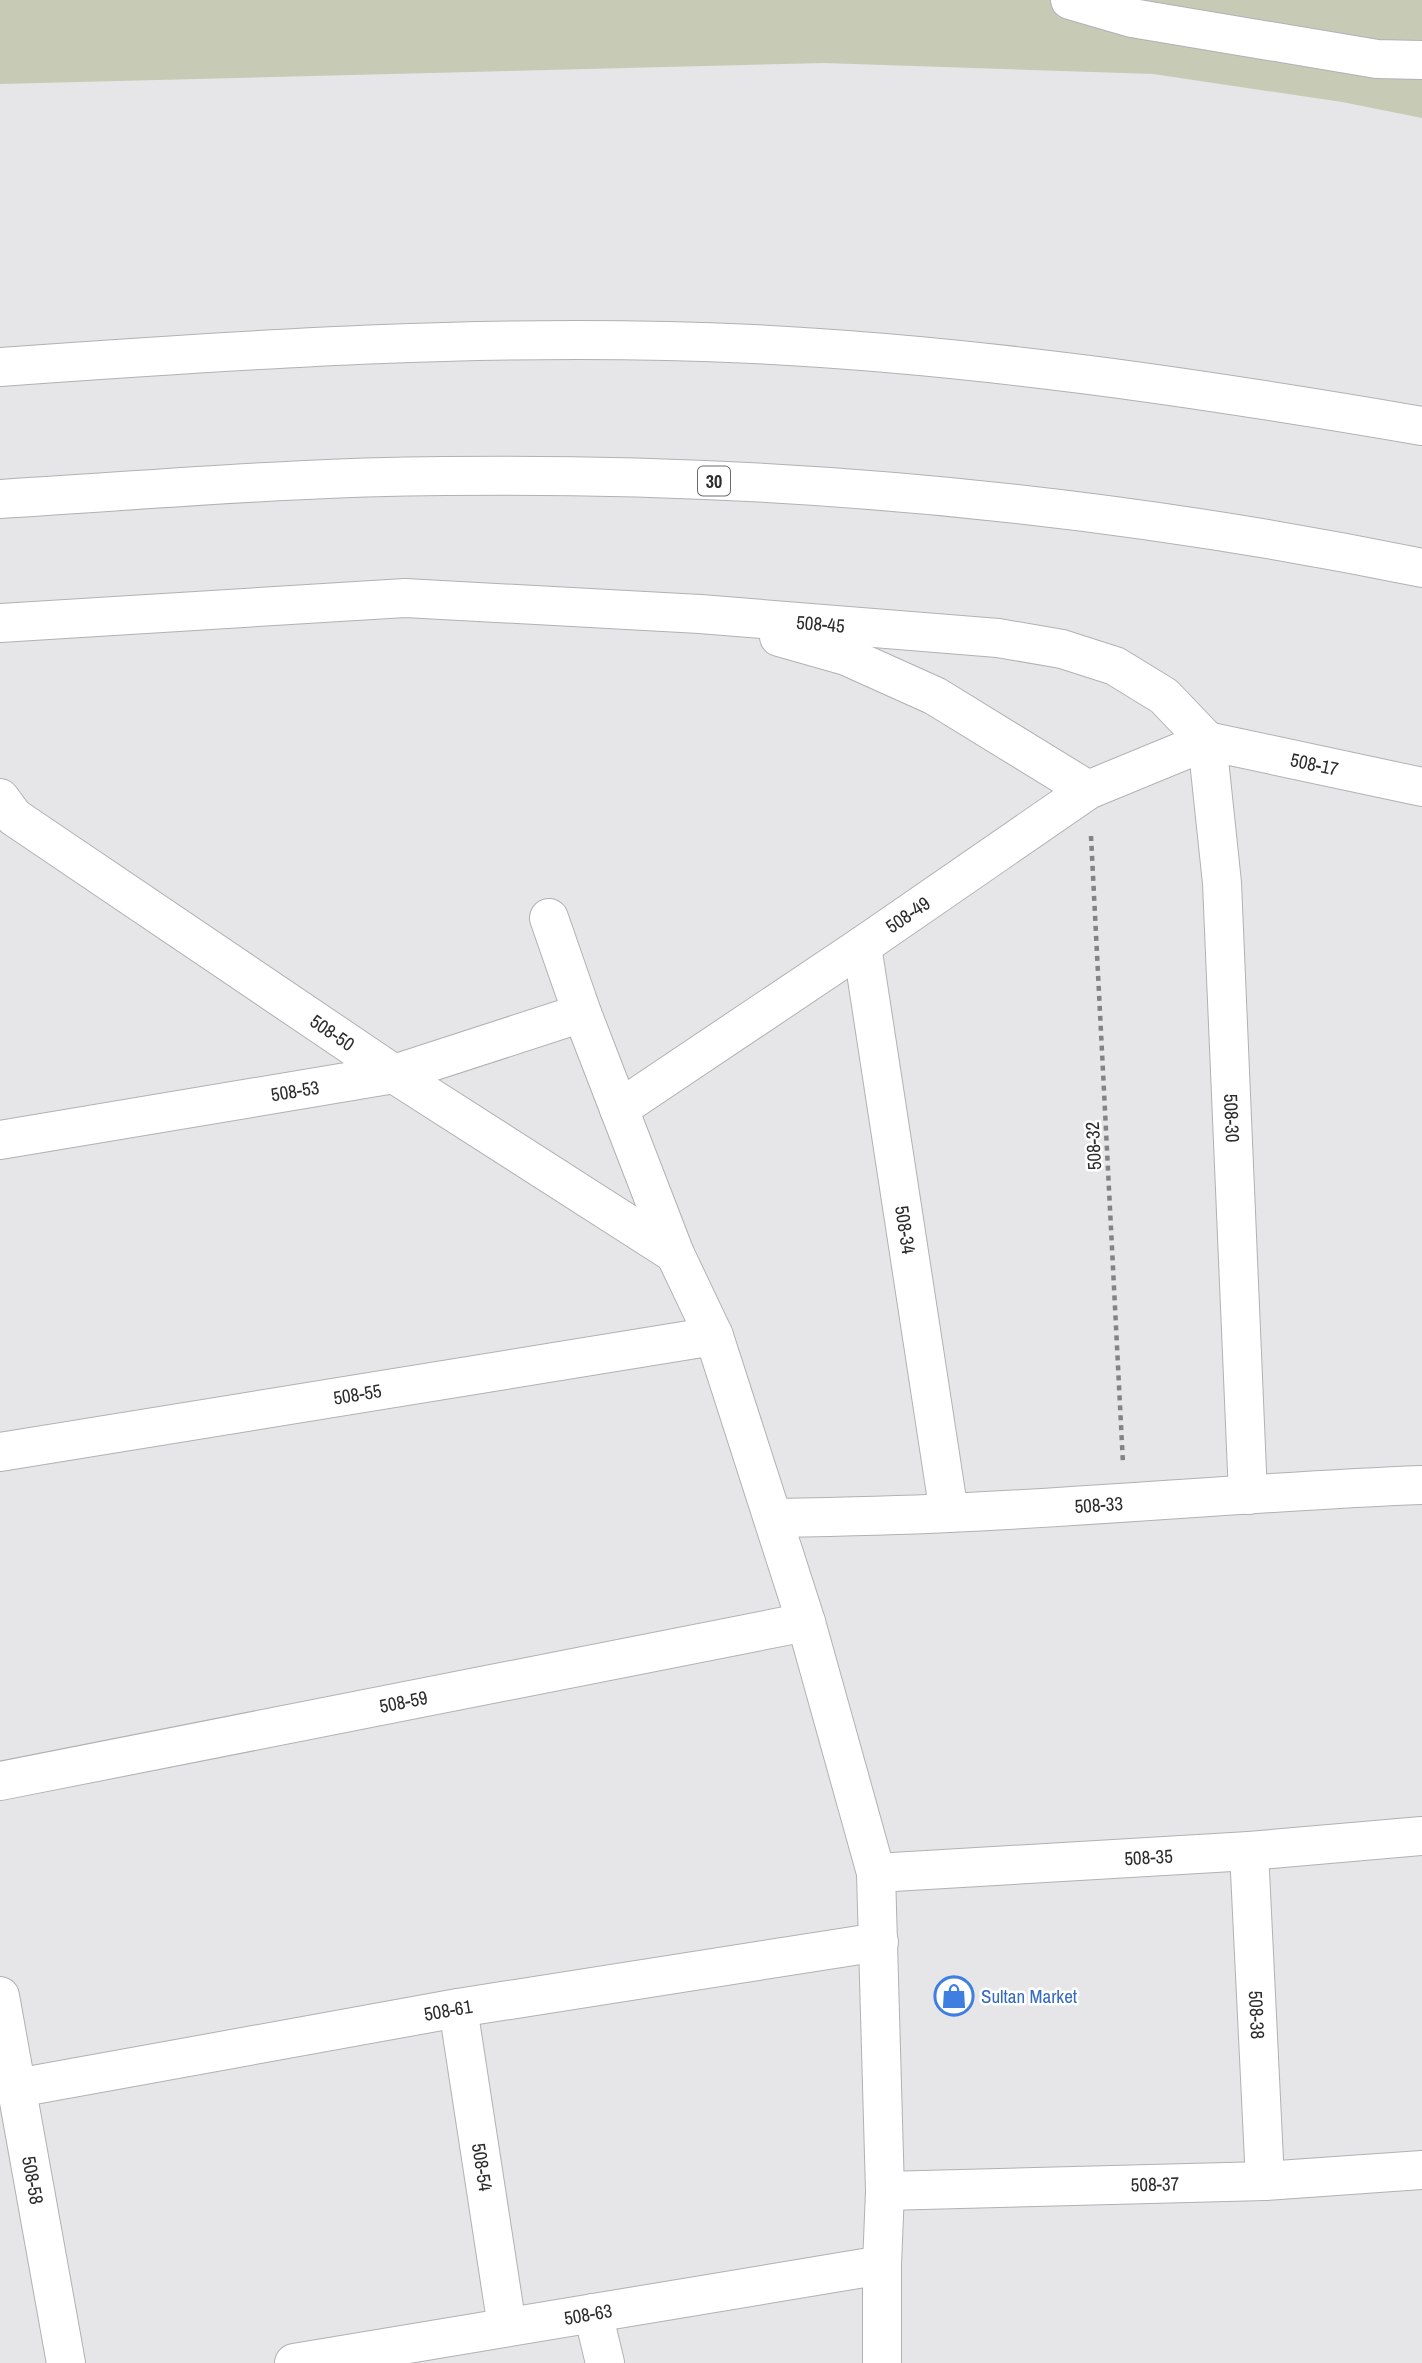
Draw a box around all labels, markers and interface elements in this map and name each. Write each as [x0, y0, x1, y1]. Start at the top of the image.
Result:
road number: 30 [698, 466, 730, 495]
street label: 508-45 [795, 609, 846, 639]
street label: 508-17 [1288, 746, 1341, 782]
street label: 508-49 [880, 890, 935, 939]
street label: 508-50 [305, 1008, 360, 1057]
street label: 508-53 [269, 1074, 321, 1107]
street label: 508-30 [1218, 1093, 1246, 1143]
street label: 508-32 [1079, 1121, 1107, 1171]
street label: 508-34 [889, 1204, 922, 1256]
street label: 508-55 [331, 1377, 384, 1411]
street label: 508-33 [1074, 1490, 1124, 1519]
street label: 508-59 [377, 1684, 430, 1719]
street label: 508-35 [1124, 1843, 1174, 1871]
shop icon: Sultan Market [933, 1975, 975, 2017]
place label: Sultan Market [981, 1983, 1078, 2009]
street label: 508-38 [1243, 1990, 1271, 2040]
street label: 508-61 [422, 1993, 474, 2027]
street label: 508-54 [466, 2141, 499, 2193]
street label: 508-58 [16, 2154, 50, 2206]
street label: 508-37 [1130, 2170, 1180, 2198]
street label: 508-63 [562, 2297, 614, 2331]

